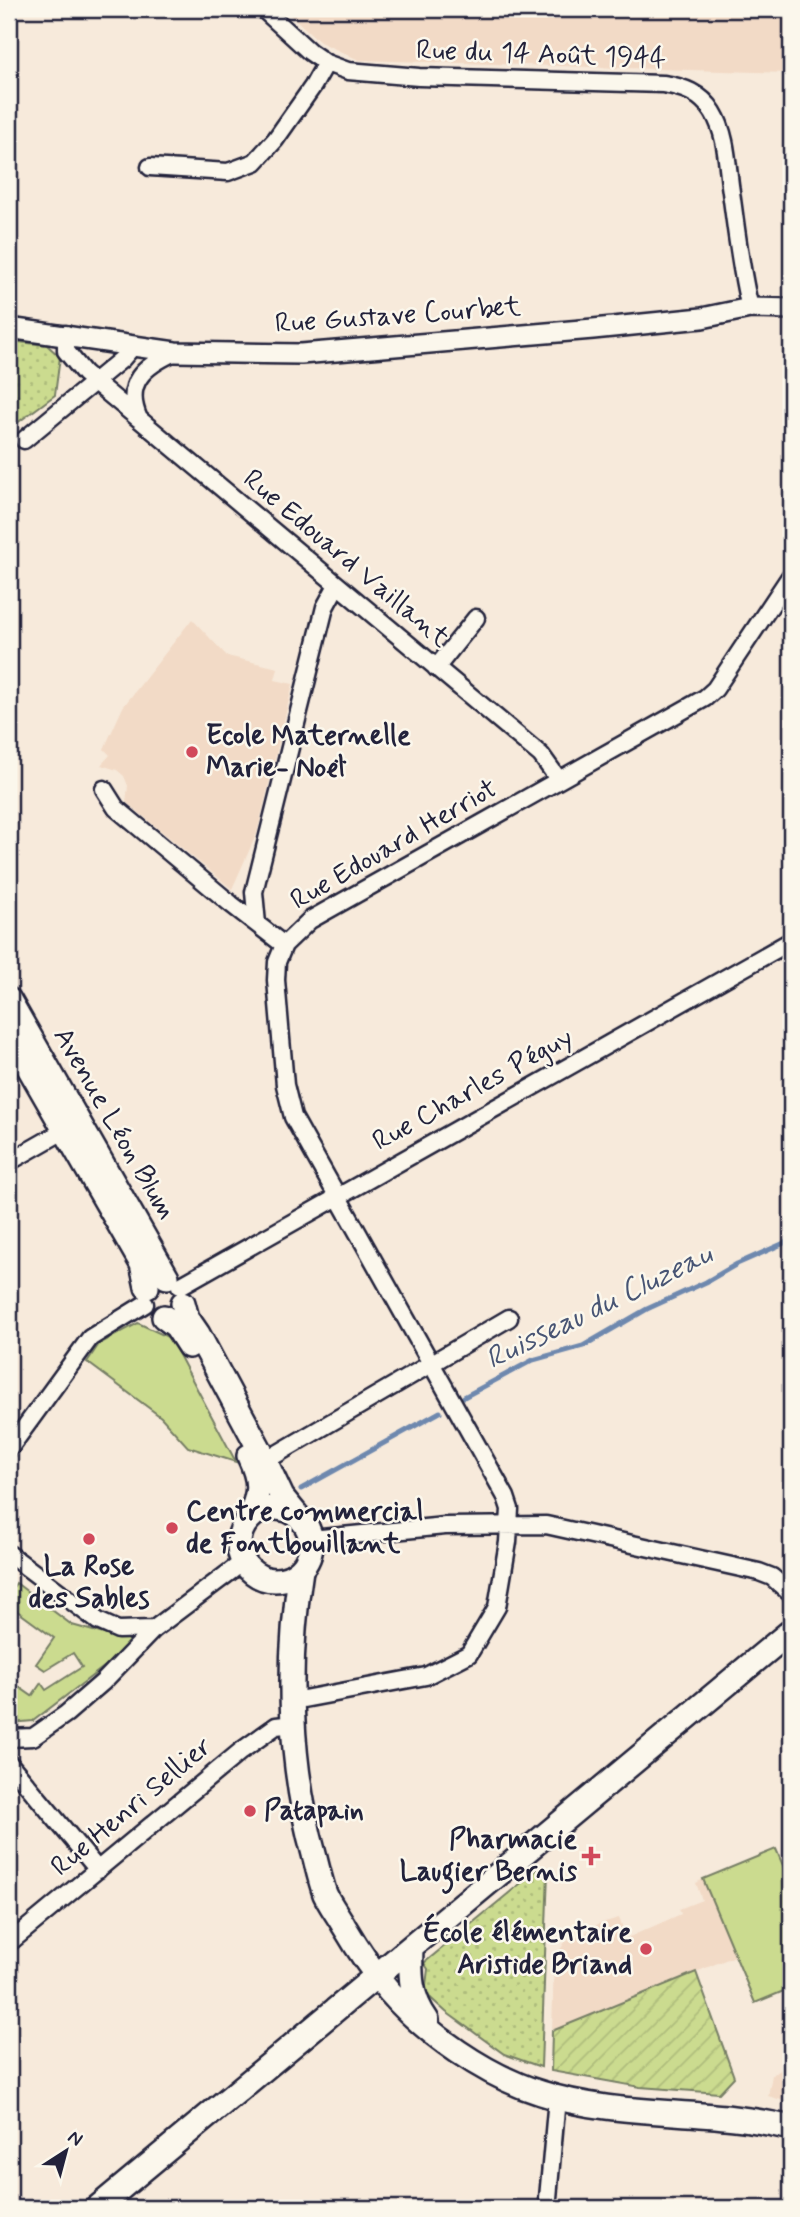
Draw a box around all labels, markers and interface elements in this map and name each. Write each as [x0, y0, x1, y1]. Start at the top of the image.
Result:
street label: Rue du 14 Août 1944 [415, 32, 667, 78]
street label: Rue Gustave Courbet [274, 289, 523, 343]
street label: Rue Edouard Vaillant [235, 461, 458, 657]
place label: Ecole Maternelle Marie- Noël [206, 718, 411, 787]
marker: Ecole Maternelle Marie- Noël [184, 744, 200, 760]
street label: Rue Edouard Herriot [284, 771, 504, 919]
street label: Rue Charles Péguy [366, 1020, 580, 1160]
street label: Avenue Léon Blum [44, 1021, 184, 1227]
water label: Ruisseau du Cluzeau [479, 1235, 720, 1379]
place label: Centre commercial de Fontbouillant [186, 1494, 423, 1563]
marker: Centre commercial de Fontbouillant [164, 1520, 180, 1536]
marker: La Rose des Sables [81, 1531, 97, 1547]
place label: La Rose des Sables [29, 1549, 149, 1618]
street label: Rue Henri Sellier [44, 1729, 220, 1885]
place label: Patapain [264, 1793, 364, 1830]
marker: Patapain [242, 1803, 258, 1819]
place label: Pharmacie Laugier Bernis [400, 1822, 578, 1894]
marker: Pharmacie Laugier Bernis [583, 1848, 599, 1864]
place label: École élémentaire Aristide Briand [423, 1913, 632, 1984]
marker: École élémentaire Aristide Briand [638, 1941, 654, 1957]
north arrow [32, 2116, 102, 2186]
text: N [63, 2125, 88, 2152]

